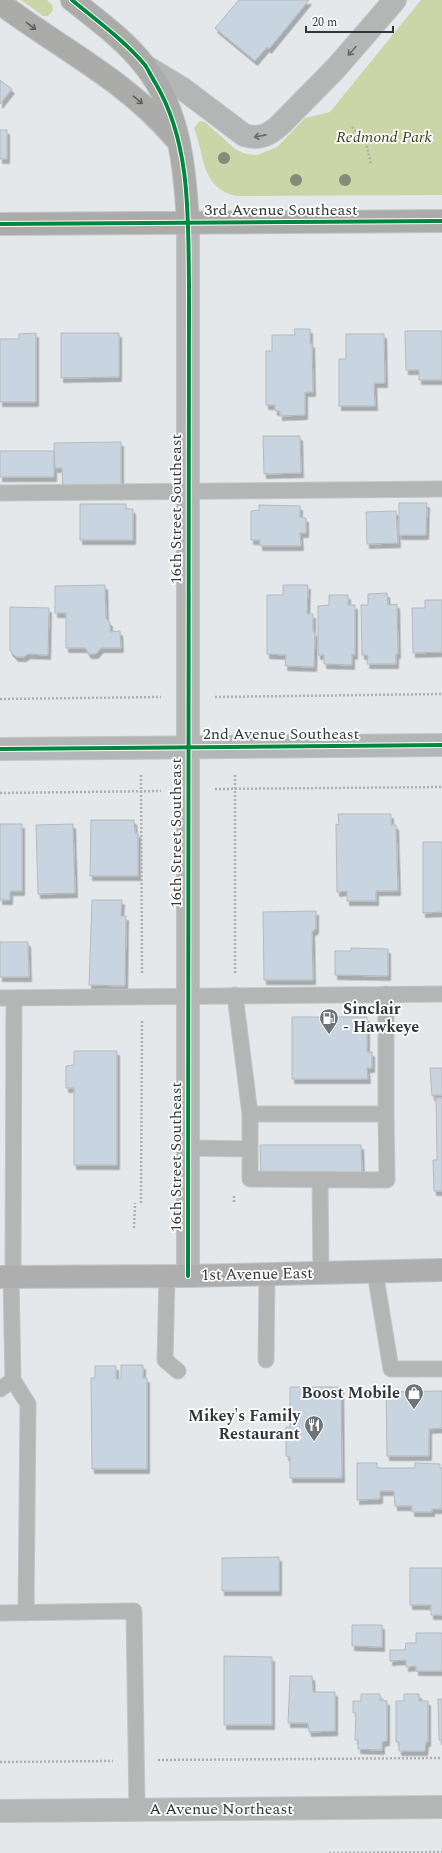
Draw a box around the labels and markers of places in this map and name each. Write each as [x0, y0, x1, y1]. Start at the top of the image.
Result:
place label: Sinclair - Hawkeye [343, 997, 419, 1039]
fuel station icon: Sinclair - Hawkeye [318, 1007, 340, 1035]
place label: Boost Mobile [301, 1381, 400, 1405]
shop icon: Boost Mobile [403, 1382, 425, 1410]
place label: Mikey's Family Restaurant [188, 1404, 301, 1446]
restaurant icon: Mikey's Family Restaurant [303, 1414, 325, 1442]

